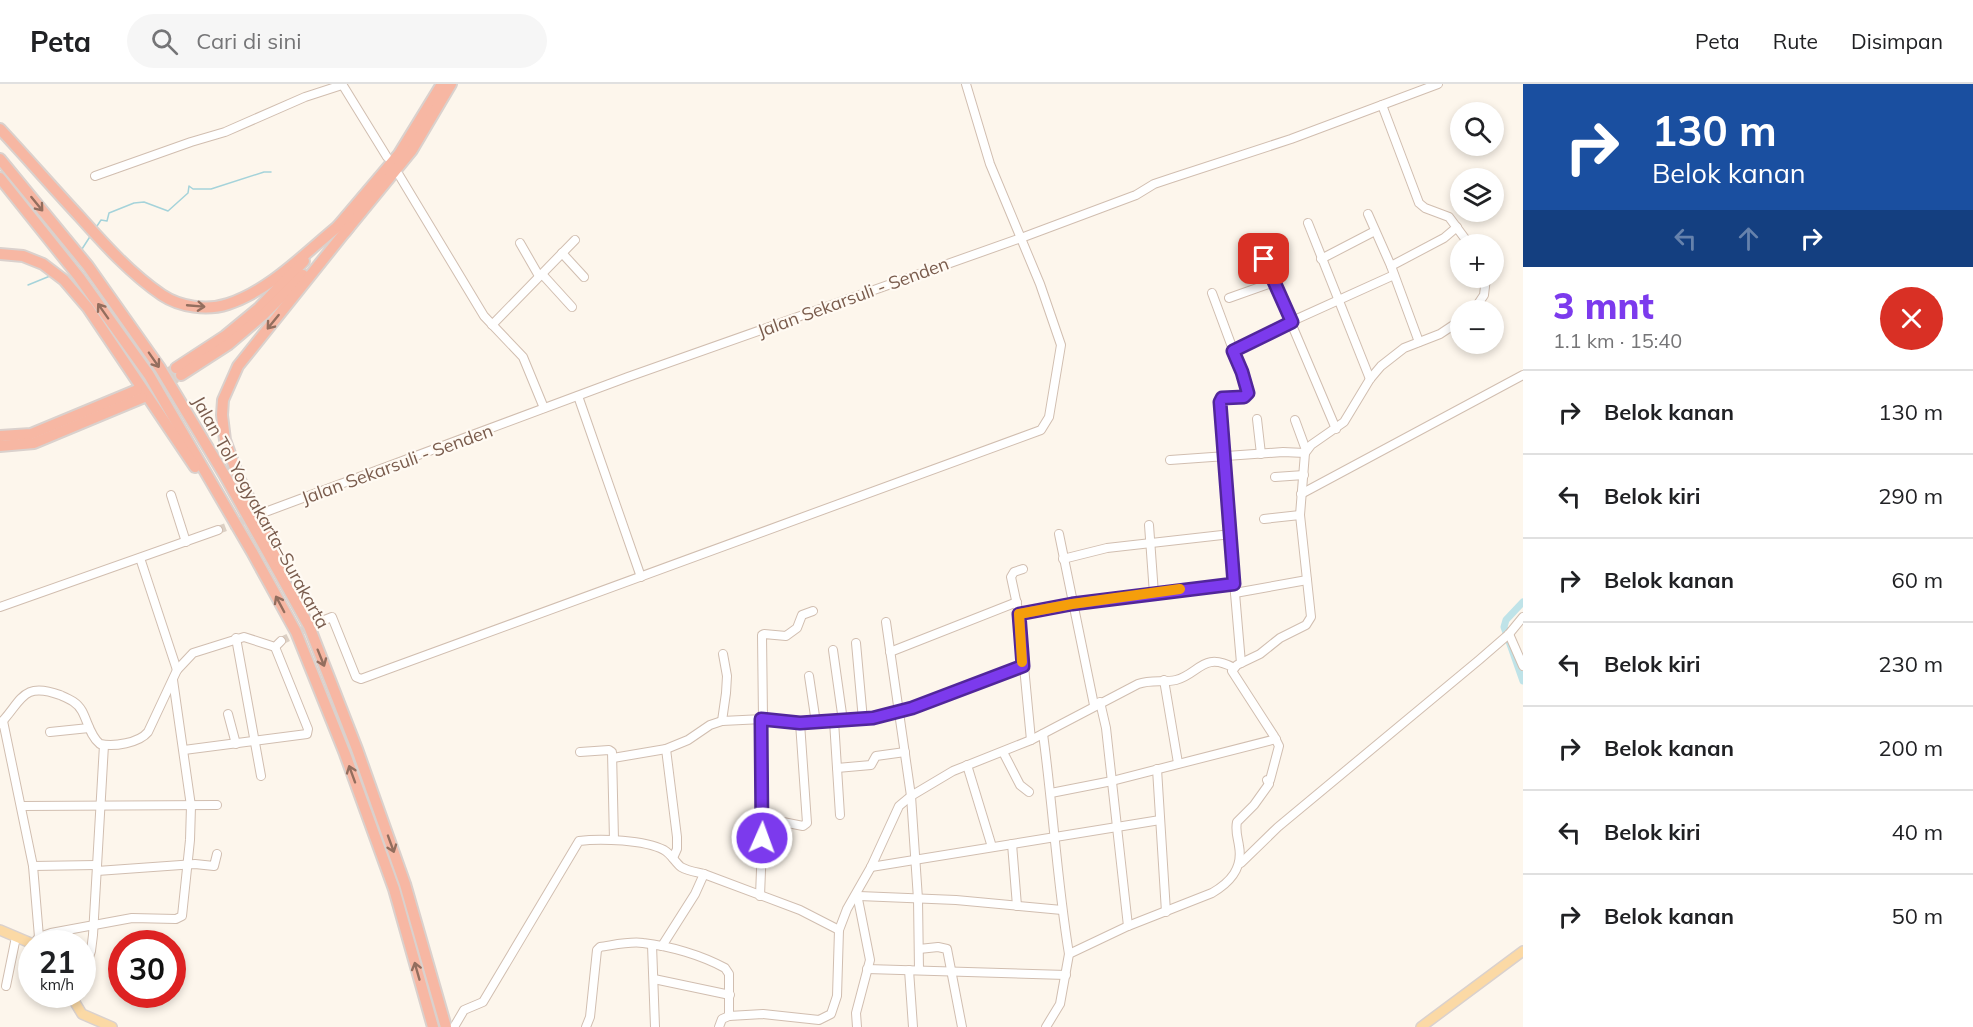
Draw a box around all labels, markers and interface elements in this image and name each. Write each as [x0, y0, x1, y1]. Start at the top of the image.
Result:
search box [127, 14, 547, 68]
text: Peta [30, 24, 91, 59]
icon: search [148, 25, 181, 58]
text: Cari di sini [196, 27, 302, 55]
text: Peta [1695, 28, 1740, 54]
text: Rute [1773, 28, 1818, 54]
text: Disimpan [1851, 28, 1943, 54]
map controls [1450, 102, 1504, 354]
button: search [1450, 102, 1504, 156]
text: 130 m [1652, 104, 1777, 157]
icon: right [1553, 108, 1631, 186]
text: Belok kanan [1652, 156, 1806, 190]
button: layers [1450, 168, 1504, 222]
one-way arrow [30, 196, 44, 211]
icon: left [1669, 222, 1702, 255]
icon: ahead [1732, 222, 1765, 255]
icon: right [1795, 222, 1828, 255]
pin [1238, 233, 1289, 284]
button: + [1450, 234, 1504, 288]
icon: arrive [1247, 242, 1280, 275]
street label: Jalan Sekarsuli - Senden [754, 252, 952, 342]
text: 3 mnt [1553, 283, 1654, 328]
button: close [1880, 287, 1943, 350]
button: − [1450, 300, 1504, 354]
one-way arrow [185, 301, 205, 312]
one-way arrow [97, 304, 110, 320]
one-way arrow [266, 313, 279, 329]
text: 1.1 km · 15:40 [1553, 328, 1682, 353]
one-way arrow [148, 351, 160, 367]
street label: Jalan Tol Yogyakarta–Surakarta [187, 392, 335, 632]
icon: right [1553, 396, 1586, 429]
text: Belok kanan [1604, 398, 1734, 426]
text: 130 m [1878, 398, 1943, 426]
street label: Jalan Sekarsuli - Senden [298, 419, 496, 509]
icon: left [1553, 480, 1586, 513]
text: Belok kiri [1604, 482, 1700, 510]
text: 290 m [1878, 482, 1943, 510]
icon: right [1553, 564, 1586, 597]
text: Belok kanan [1604, 566, 1734, 594]
text: 60 m [1892, 566, 1943, 594]
one-way arrow [274, 596, 286, 613]
one-way arrow [317, 648, 328, 667]
icon: left [1553, 648, 1586, 681]
text: Belok kiri [1604, 650, 1700, 678]
text: 230 m [1878, 650, 1943, 678]
icon: right [1553, 732, 1586, 765]
text: Belok kanan [1604, 734, 1734, 762]
text: 200 m [1878, 734, 1943, 762]
one-way arrow [346, 765, 357, 784]
position arrow [730, 806, 794, 870]
icon: left [1553, 816, 1586, 849]
text: Belok kiri [1604, 818, 1700, 846]
text: 40 m [1892, 818, 1943, 846]
one-way arrow [387, 834, 398, 853]
icon: right [1553, 900, 1586, 933]
text: Belok kanan [1604, 902, 1734, 930]
text: 50 m [1892, 902, 1943, 930]
speed limit sign: 30 [108, 930, 186, 1008]
text: 21 [39, 943, 75, 981]
one-way arrow [411, 962, 422, 981]
text: km/h [40, 975, 74, 994]

